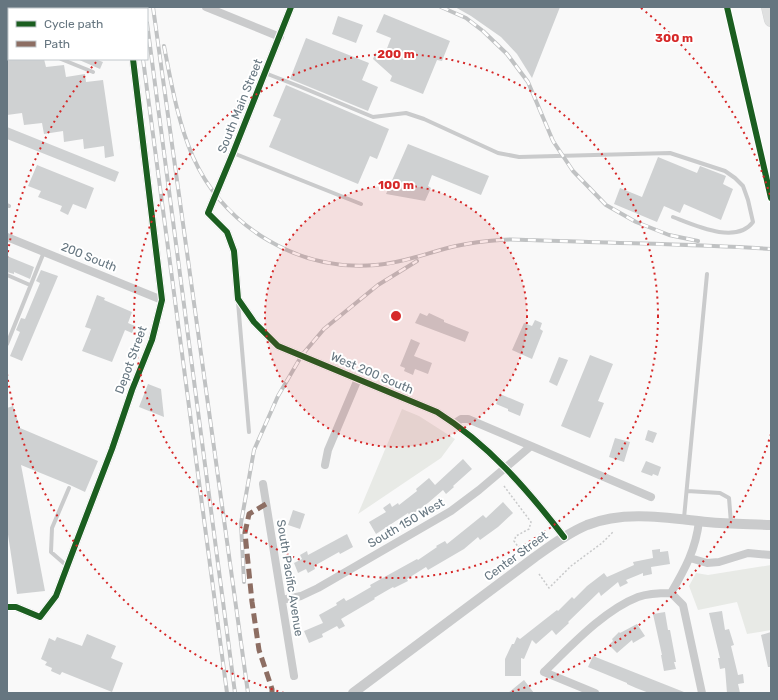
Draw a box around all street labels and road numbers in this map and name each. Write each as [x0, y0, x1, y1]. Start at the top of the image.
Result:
street label: South Main Street [215, 57, 265, 155]
street label: 200 South [59, 239, 119, 275]
street label: Depot Street [112, 324, 150, 396]
street label: West 200 South [328, 349, 416, 397]
street label: South 150 West [365, 495, 447, 551]
street label: South Pacific Avenue [274, 519, 306, 638]
street label: Center Street [481, 528, 551, 584]

